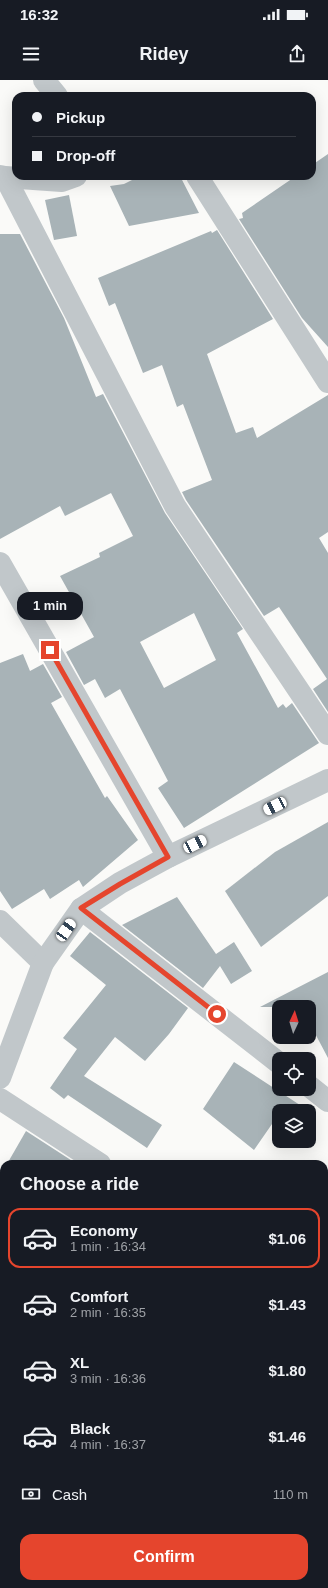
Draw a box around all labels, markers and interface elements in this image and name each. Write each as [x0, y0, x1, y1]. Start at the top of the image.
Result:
text: 16:32 [20, 6, 58, 23]
icon: menu [20, 43, 42, 65]
icon: share [286, 43, 308, 65]
text: Ridey [139, 44, 189, 64]
text: Pickup [56, 109, 105, 126]
text: Drop-off [56, 147, 115, 164]
callout: 1 min [17, 592, 83, 620]
text: 1 min [33, 598, 67, 613]
route end [41, 641, 59, 659]
car [262, 795, 288, 817]
car [182, 833, 208, 855]
car [54, 917, 78, 943]
north arrow [272, 1000, 316, 1044]
map controls [272, 1000, 316, 1148]
route start [208, 1005, 226, 1023]
button: locate [272, 1052, 316, 1096]
button: layers [272, 1104, 316, 1148]
text: Choose a ride [20, 1174, 139, 1194]
icon: car [22, 1220, 58, 1256]
text: Economy [70, 1222, 138, 1239]
text: $1.06 [268, 1230, 306, 1247]
text: 1 min · 16:34 [70, 1239, 146, 1254]
icon: car [22, 1286, 58, 1322]
text: Comfort [70, 1288, 128, 1305]
text: $1.43 [268, 1296, 306, 1313]
text: 2 min · 16:35 [70, 1305, 146, 1320]
icon: car [22, 1352, 58, 1388]
text: XL [70, 1354, 89, 1371]
text: $1.80 [268, 1362, 306, 1379]
text: 3 min · 16:36 [70, 1371, 146, 1386]
icon: car [22, 1418, 58, 1454]
text: Black [70, 1420, 110, 1437]
text: $1.46 [268, 1428, 306, 1445]
text: 4 min · 16:37 [70, 1437, 146, 1452]
icon: cash [20, 1483, 42, 1505]
text: Cash [52, 1486, 87, 1503]
text: 110 m [273, 1487, 308, 1502]
button: Confirm [20, 1534, 308, 1580]

